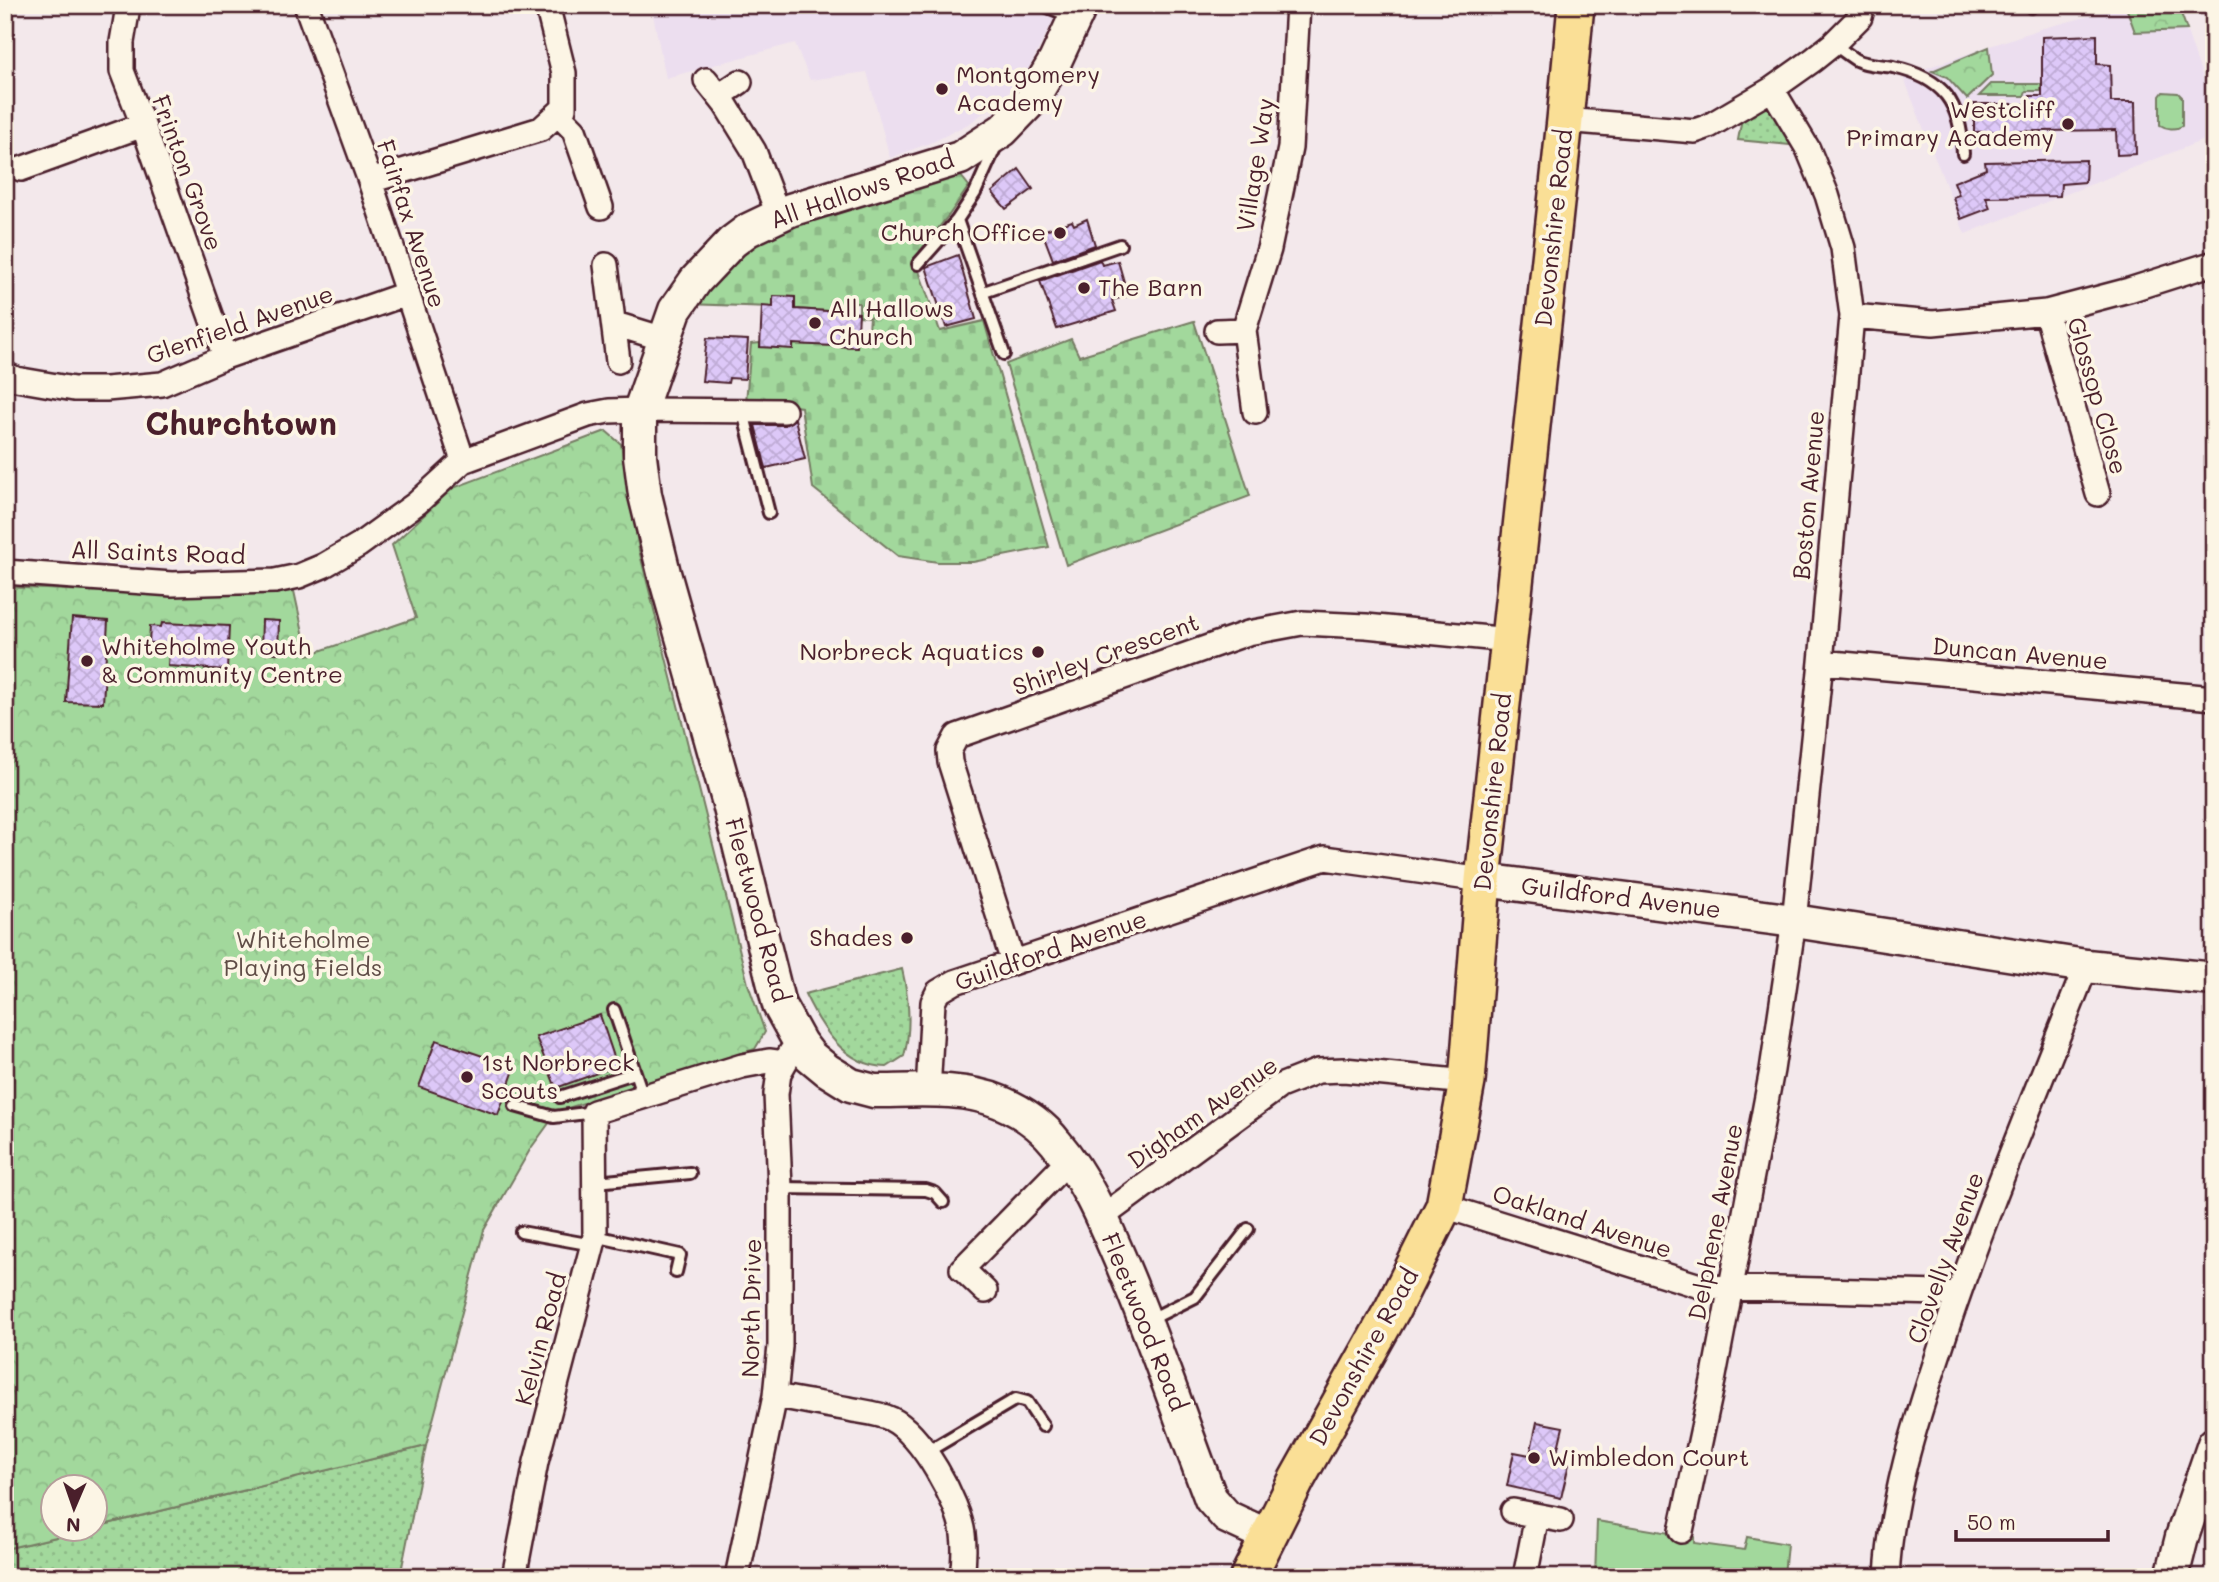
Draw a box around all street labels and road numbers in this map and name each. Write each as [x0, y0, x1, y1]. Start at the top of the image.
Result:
street label: Frinton Grove [146, 90, 231, 255]
street label: Village Way [1229, 96, 1280, 234]
street label: Devonshire Road [1527, 128, 1578, 328]
street label: Fairfax Avenue [371, 136, 454, 312]
street label: All Hallows Road [765, 143, 958, 235]
street label: Glenfield Avenue [142, 277, 337, 370]
street label: Glossop Close [2061, 313, 2136, 478]
street label: Boston Avenue [1785, 409, 1830, 581]
street label: All Saints Road [70, 533, 246, 570]
street label: Shirley Crescent [1008, 605, 1203, 702]
street label: Duncan Avenue [1931, 629, 2109, 676]
street label: Devonshire Road [1466, 692, 1517, 892]
street label: Fleetwood Road [719, 814, 798, 1005]
street label: Guildford Avenue [1520, 869, 1723, 924]
street label: Guildford Avenue [950, 902, 1151, 997]
street label: Digham Avenue [1121, 1049, 1283, 1175]
street label: Delphene Avenue [1680, 1121, 1749, 1323]
street label: Clovelly Avenue [1899, 1167, 1990, 1347]
street label: Oakland Avenue [1489, 1177, 1676, 1264]
street label: Fleetwood Road [1096, 1228, 1195, 1415]
street label: North Drive [734, 1238, 767, 1378]
street label: Devonshire Road [1301, 1262, 1424, 1451]
street label: Kelvin Road [507, 1269, 572, 1408]

